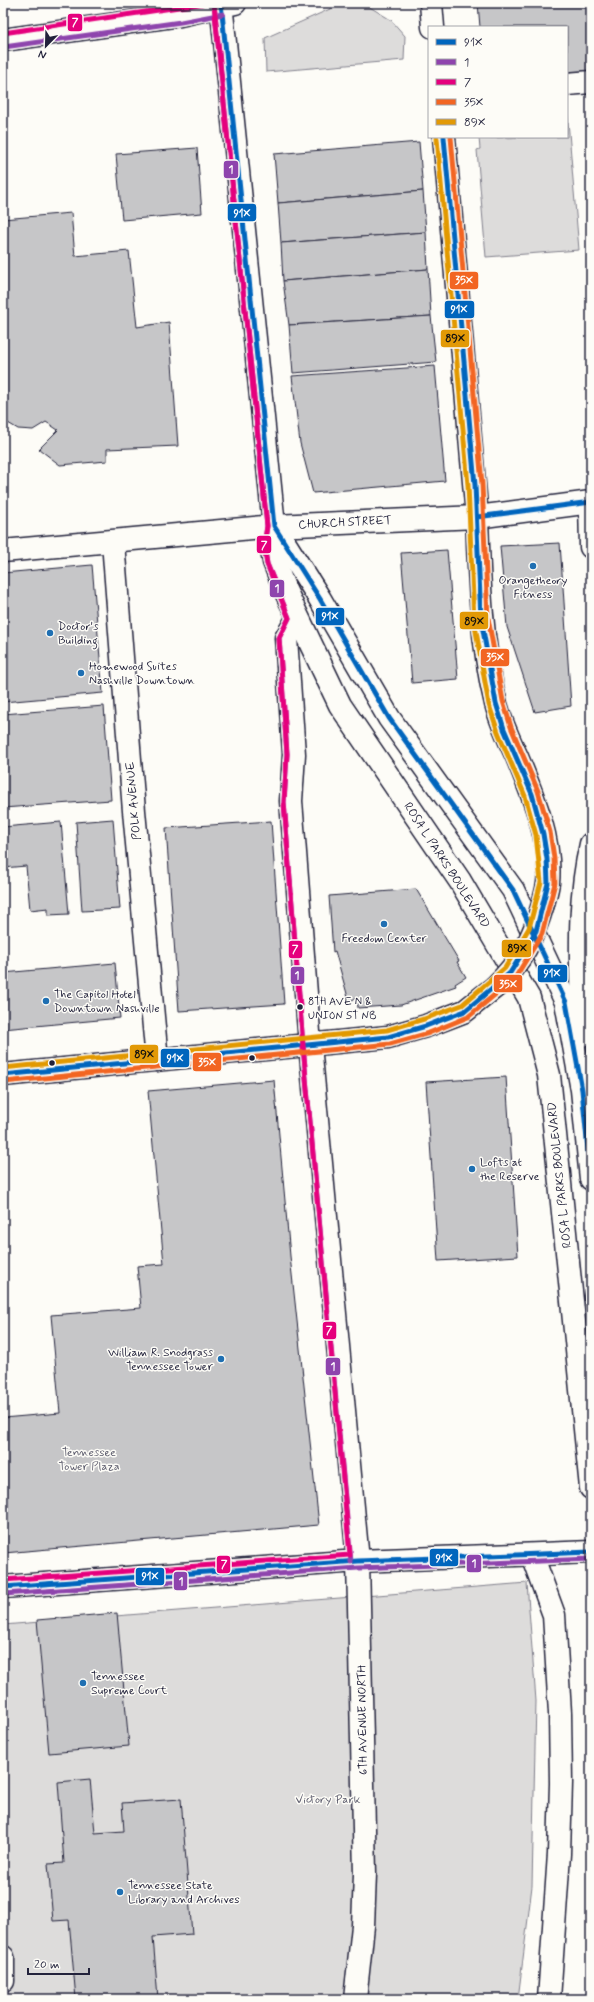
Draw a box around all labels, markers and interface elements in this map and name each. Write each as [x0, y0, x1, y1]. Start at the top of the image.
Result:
line badge: 7 [67, 13, 83, 32]
text: 7 [72, 16, 79, 30]
north arrow [26, 26, 66, 66]
legend [428, 26, 568, 138]
text: 91X [464, 35, 483, 51]
text: N [36, 46, 49, 62]
text: 1 [464, 55, 469, 71]
text: 7 [464, 75, 471, 91]
text: 35X [464, 95, 484, 111]
text: 89X [464, 115, 486, 131]
line badge: 1 [223, 160, 239, 179]
text: 1 [229, 163, 234, 177]
line badge: 91X [227, 203, 257, 222]
text: 91X [233, 207, 251, 221]
line badge: 35X [449, 271, 479, 290]
text: 35X [455, 274, 473, 288]
line badge: 91X [444, 300, 475, 319]
text: 91X [450, 303, 468, 317]
line badge: 89X [440, 329, 470, 348]
text: 89X [445, 332, 465, 346]
street label: CHURCH STREET [298, 513, 392, 533]
line badge: 7 [256, 535, 272, 554]
text: 7 [261, 539, 268, 553]
marker: Orangetheory Fitness [528, 561, 538, 571]
place label: Orangetheory Fitness [499, 573, 567, 603]
line badge: 1 [269, 579, 285, 598]
text: 1 [275, 582, 280, 596]
line badge: 91X [315, 607, 345, 626]
text: 91X [321, 610, 339, 624]
line badge: 89X [459, 611, 489, 630]
text: 89X [464, 615, 484, 629]
place label: Doctor's Building [58, 619, 99, 650]
marker: Doctor's Building [45, 628, 55, 638]
line badge: 35X [480, 648, 510, 667]
text: 35X [486, 651, 504, 665]
place label: Homewood Suites Nashville Downtown [89, 659, 195, 689]
marker: Homewood Suites Nashville Downtown [76, 668, 86, 678]
street label: POLK AVENUE [123, 761, 145, 841]
street label: ROSA L PARKS BOULEVARD [399, 800, 493, 932]
marker: Freedom Center [379, 919, 389, 929]
place label: Freedom Center [342, 931, 427, 947]
line badge: 89X [501, 939, 532, 958]
line badge: 7 [288, 940, 303, 959]
text: 89X [507, 942, 527, 956]
text: 7 [292, 943, 299, 957]
line badge: 91X [537, 964, 568, 983]
line badge: 1 [290, 966, 305, 985]
text: 91X [543, 967, 561, 981]
text: 1 [295, 969, 300, 983]
line badge: 35X [493, 974, 523, 993]
text: 35X [499, 978, 517, 992]
place label: The Capitol Hotel Downtown Nashville [54, 987, 160, 1017]
place label: 8TH AVE N & UNION ST NB [308, 995, 376, 1023]
marker: The Capitol Hotel Downtown Nashville [41, 996, 51, 1006]
marker: 8TH AVE N & UNION ST NB [295, 1002, 305, 1012]
line badge: 89X [129, 1044, 159, 1064]
text: 89X [134, 1048, 154, 1062]
line badge: 91X [160, 1048, 190, 1068]
text: 91X [166, 1052, 184, 1066]
line badge: 35X [192, 1052, 222, 1072]
unlabelled marker [247, 1053, 257, 1063]
text: 35X [198, 1056, 216, 1070]
unlabelled marker [47, 1058, 57, 1068]
street label: ROSA L PARKS BOULEVARD [544, 1101, 576, 1249]
place label: Lofts at the Reserve [480, 1155, 540, 1185]
marker: Lofts at the Reserve [467, 1164, 477, 1174]
line badge: 7 [322, 1321, 337, 1340]
text: 7 [326, 1324, 333, 1338]
place label: William R. Snodgrass Tennessee Tower [108, 1345, 214, 1375]
marker: William R. Snodgrass Tennessee Tower [216, 1354, 226, 1364]
line badge: 1 [325, 1357, 341, 1376]
text: 1 [331, 1360, 336, 1374]
park label: Tennessee Tower Plaza [58, 1445, 120, 1475]
line badge: 91X [429, 1548, 459, 1567]
text: 91X [435, 1552, 453, 1566]
line badge: 1 [466, 1554, 482, 1573]
line badge: 7 [216, 1555, 231, 1574]
text: 1 [472, 1557, 477, 1571]
text: 7 [221, 1558, 228, 1572]
line badge: 91X [135, 1567, 165, 1586]
text: 91X [141, 1570, 159, 1584]
line badge: 1 [173, 1571, 188, 1591]
text: 1 [179, 1575, 184, 1589]
street label: 6TH AVENUE NORTH [354, 1665, 372, 1775]
place label: Tennessee Supreme Court [91, 1669, 167, 1699]
marker: Tennessee Supreme Court [78, 1678, 88, 1688]
park label: Victory Park [296, 1792, 361, 1808]
place label: Tennessee State Library and Archives [128, 1878, 240, 1908]
marker: Tennessee State Library and Archives [115, 1887, 125, 1897]
scale bar [28, 1950, 89, 1976]
text: 20 m [34, 1957, 60, 1973]

